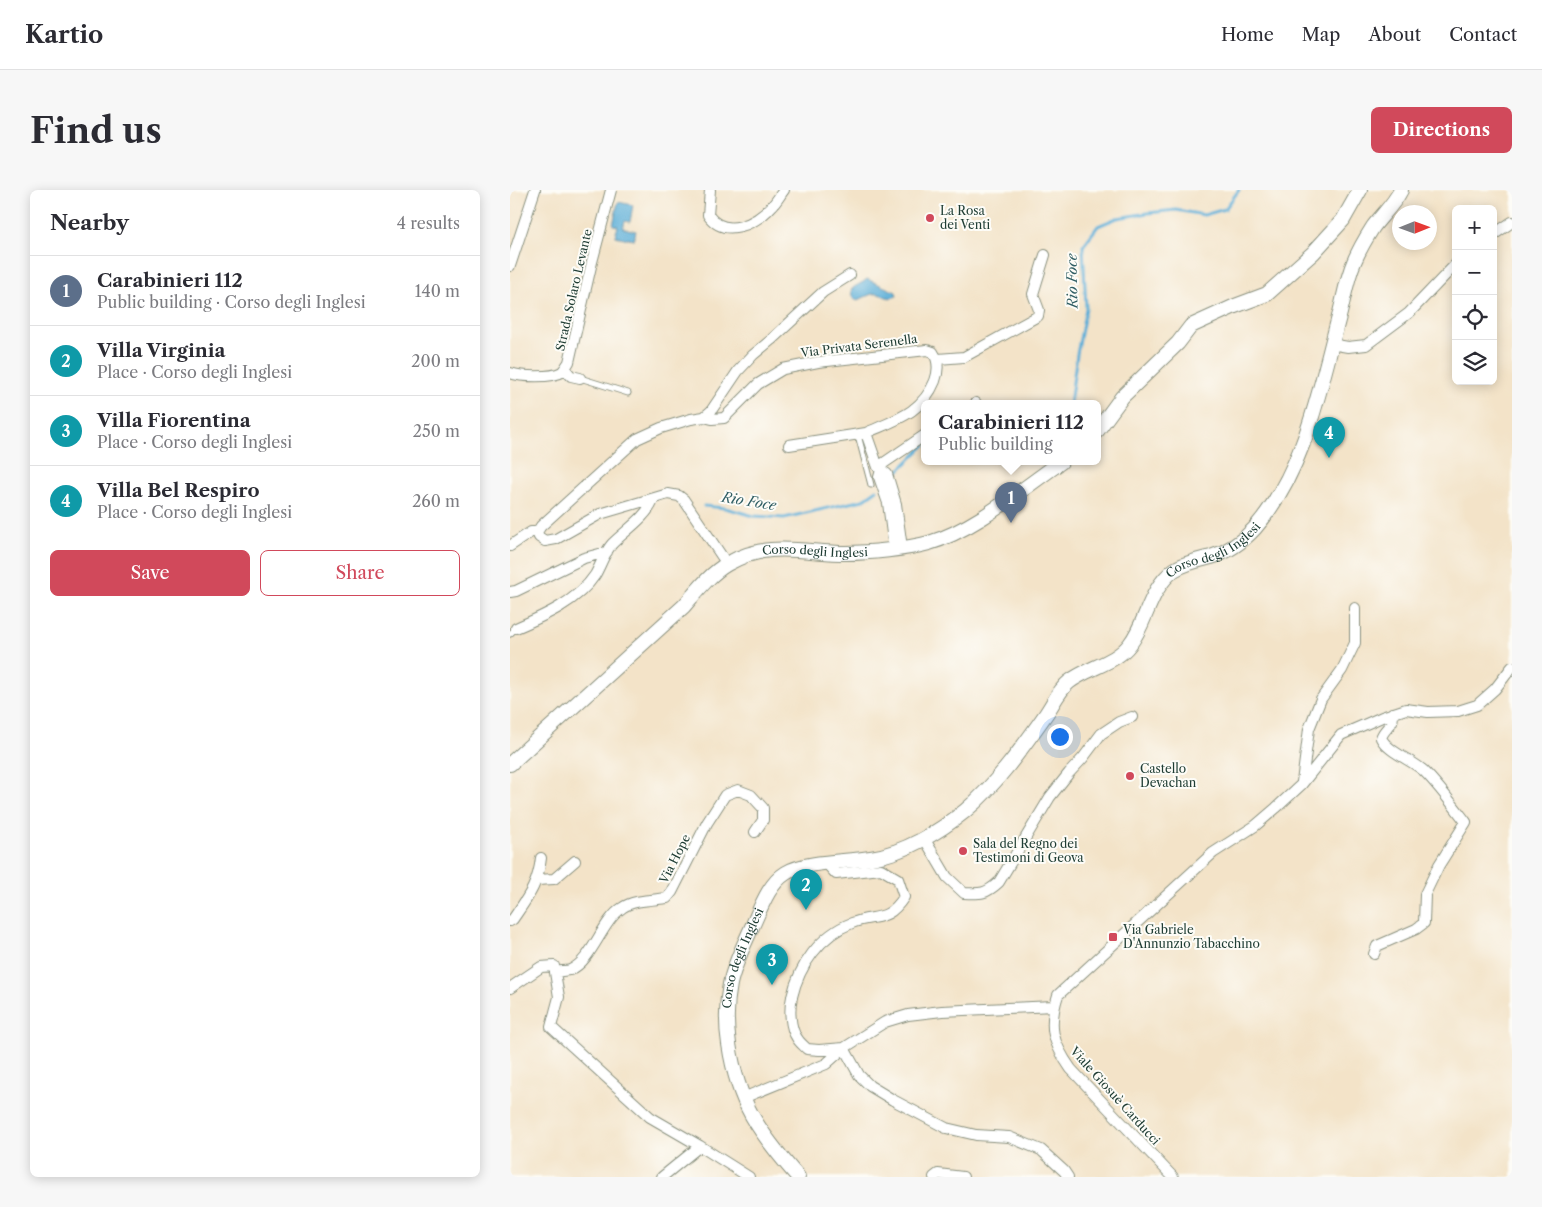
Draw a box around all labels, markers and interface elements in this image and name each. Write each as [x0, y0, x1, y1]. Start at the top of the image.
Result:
text: Kartio [25, 20, 103, 49]
text: Home [1221, 24, 1274, 46]
text: Map [1302, 24, 1340, 46]
text: About [1368, 24, 1421, 46]
text: Contact [1449, 24, 1517, 46]
button: Directions [1371, 107, 1512, 153]
text: Find us [30, 109, 162, 152]
place label: La Rosa dei Venti [940, 203, 990, 232]
north arrow [1392, 205, 1437, 250]
map controls [1452, 205, 1497, 385]
button: + [1452, 205, 1497, 250]
text: Nearby [50, 210, 129, 235]
marker: La Rosa dei Venti [924, 212, 936, 224]
text: 4 results [397, 213, 460, 233]
street label: Strada Solaro Levante [552, 227, 595, 352]
button: − [1452, 250, 1497, 295]
water label: Rio Foce [1063, 252, 1081, 310]
text: Carabinieri 112 [97, 269, 243, 292]
text: 1 [62, 281, 70, 301]
text: 140 m [415, 281, 460, 301]
text: Public building · Corso degli Inglesi [97, 292, 366, 312]
button: locate [1452, 295, 1497, 340]
street label: Via Privata Serenella [799, 331, 919, 360]
text: Villa Virginia [97, 339, 226, 362]
button: layers [1452, 340, 1497, 385]
text: 2 [61, 351, 71, 371]
text: 200 m [411, 351, 460, 371]
text: Place · Corso degli Inglesi [97, 362, 292, 382]
popup [921, 400, 1101, 465]
text: Villa Fiorentina [97, 409, 251, 432]
text: Carabinieri 112 [938, 411, 1084, 434]
pin: 4 [1313, 417, 1345, 458]
text: 3 [61, 421, 71, 441]
text: 250 m [413, 421, 460, 441]
text: Place · Corso degli Inglesi [97, 432, 292, 452]
text: Public building [938, 434, 1053, 454]
text: Villa Bel Respiro [97, 479, 260, 502]
pin: 1 [995, 482, 1027, 523]
water label: Rio Foce [720, 488, 779, 514]
text: 4 [61, 491, 71, 511]
text: 260 m [412, 491, 460, 511]
text: Place · Corso degli Inglesi [97, 502, 292, 522]
street label: Corso degli Inglesi [1162, 519, 1264, 581]
street label: Corso degli Inglesi [761, 541, 869, 560]
button: Save [50, 550, 250, 596]
button: Share [260, 550, 460, 596]
your location [1047, 724, 1073, 750]
place label: Castello Devachan [1140, 761, 1197, 790]
marker: Castello Devachan [1124, 770, 1136, 782]
street label: Via Hope [655, 831, 693, 887]
place label: Sala del Regno dei Testimoni di Geova [973, 836, 1084, 865]
marker: Sala del Regno dei Testimoni di Geova [957, 845, 969, 857]
pin: 2 [790, 869, 822, 910]
street label: Corso degli Inglesi [719, 905, 767, 1009]
place label: Via Gabriele D'Annunzio Tabacchino [1122, 922, 1260, 951]
marker: Via Gabriele D'Annunzio Tabacchino [1107, 931, 1119, 943]
pin: 3 [756, 944, 788, 985]
street label: Viale Giosuè Carducci [1067, 1043, 1164, 1148]

